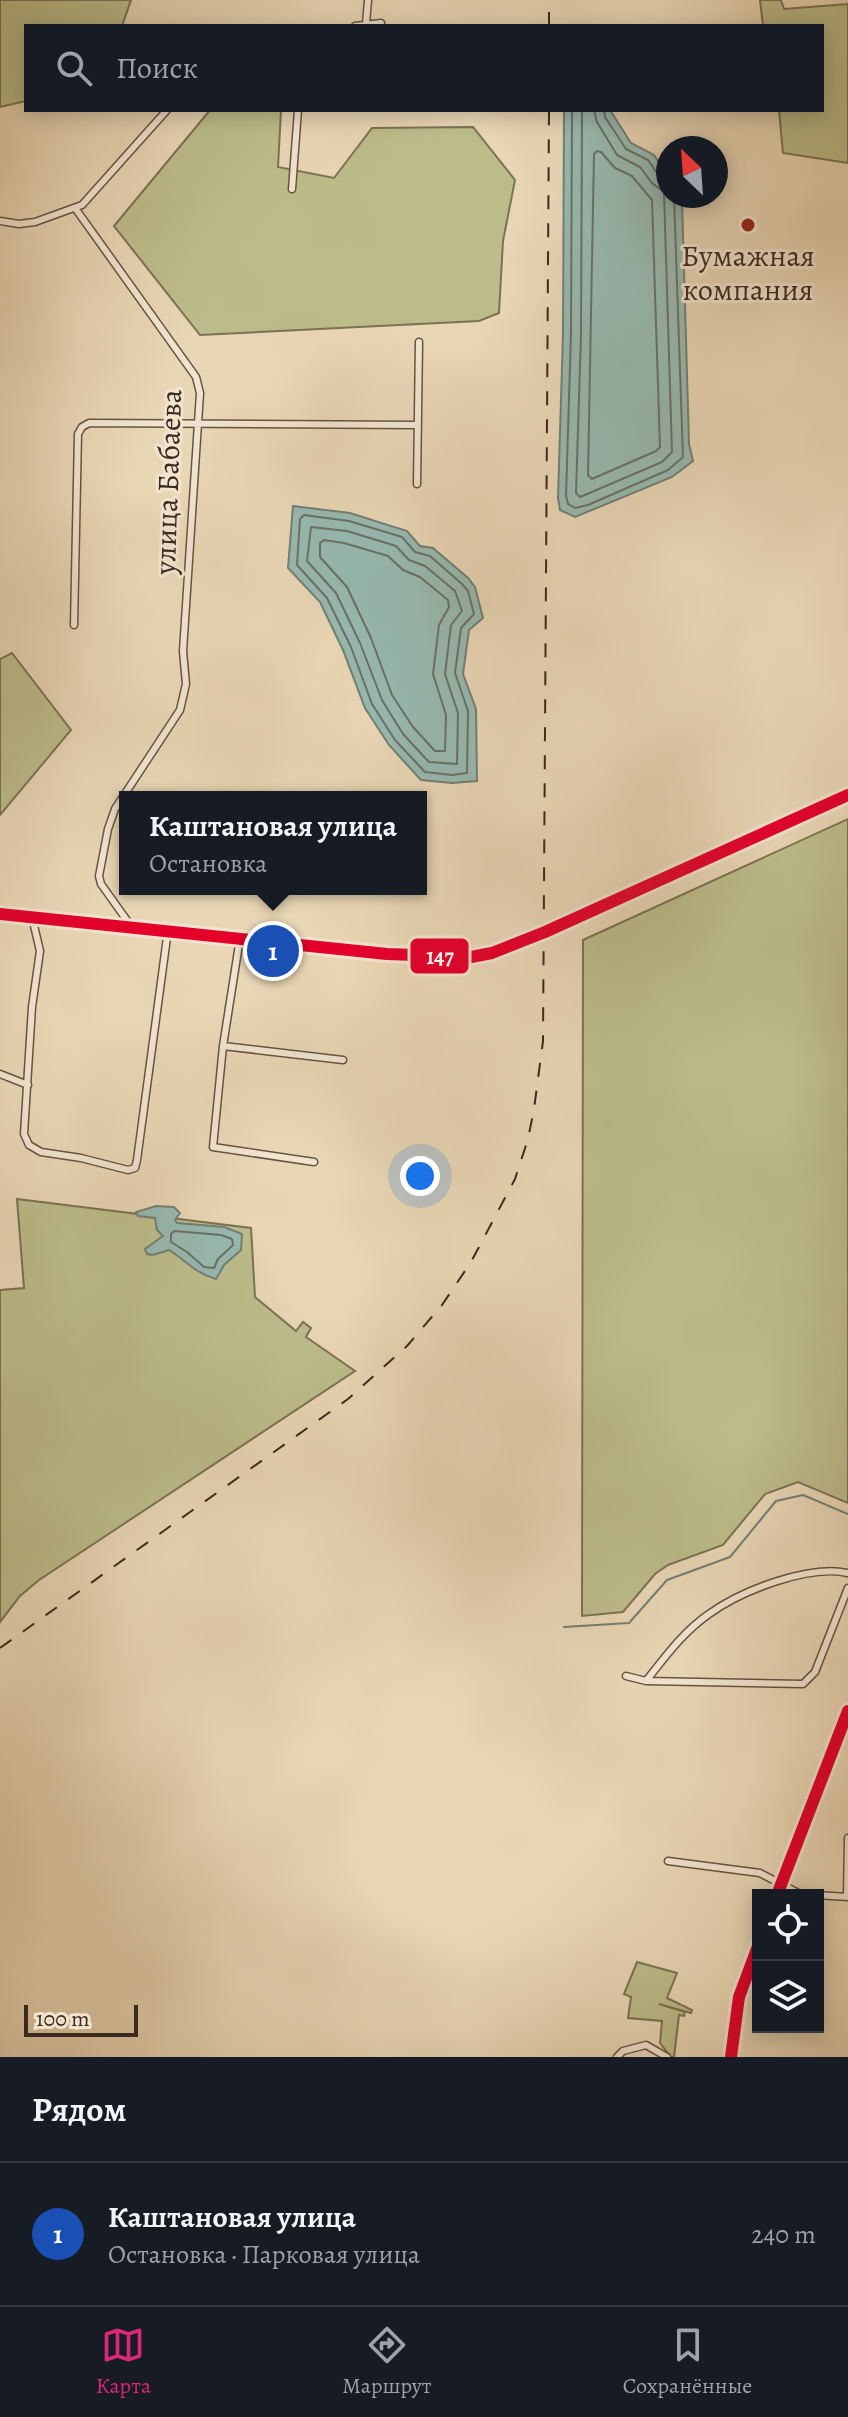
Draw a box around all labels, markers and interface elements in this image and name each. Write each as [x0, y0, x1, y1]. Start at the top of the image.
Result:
search box [24, 24, 824, 112]
icon: search [52, 46, 96, 90]
text: Поиск [116, 48, 198, 88]
north arrow [656, 136, 728, 208]
marker: Бумажная компания [739, 216, 757, 234]
place label: Бумажная компания [681, 236, 815, 310]
street label: улица Бабаева [145, 388, 191, 576]
popup [119, 791, 427, 895]
text: Каштановая улица [149, 806, 397, 846]
text: Остановка [149, 846, 267, 881]
pin: 1 [247, 921, 299, 981]
line badge: 147 [409, 937, 470, 975]
text: 147 [426, 942, 454, 972]
your location [400, 1156, 440, 1196]
map controls [752, 1889, 824, 2033]
button: locate [752, 1889, 824, 1961]
button: layers [752, 1961, 824, 2033]
scale bar [24, 2001, 138, 2037]
text: 100 m [36, 2004, 90, 2034]
text: Рядом [32, 2086, 126, 2133]
text: Каштановая улица [108, 2197, 356, 2237]
text: 1 [53, 2217, 63, 2252]
text: 240 m [751, 2217, 816, 2252]
text: Остановка · Парковая улица [108, 2237, 420, 2272]
tab: Карта [96, 2323, 151, 2401]
tab: Маршрут [342, 2323, 431, 2401]
tab: Сохранённые [623, 2323, 752, 2401]

